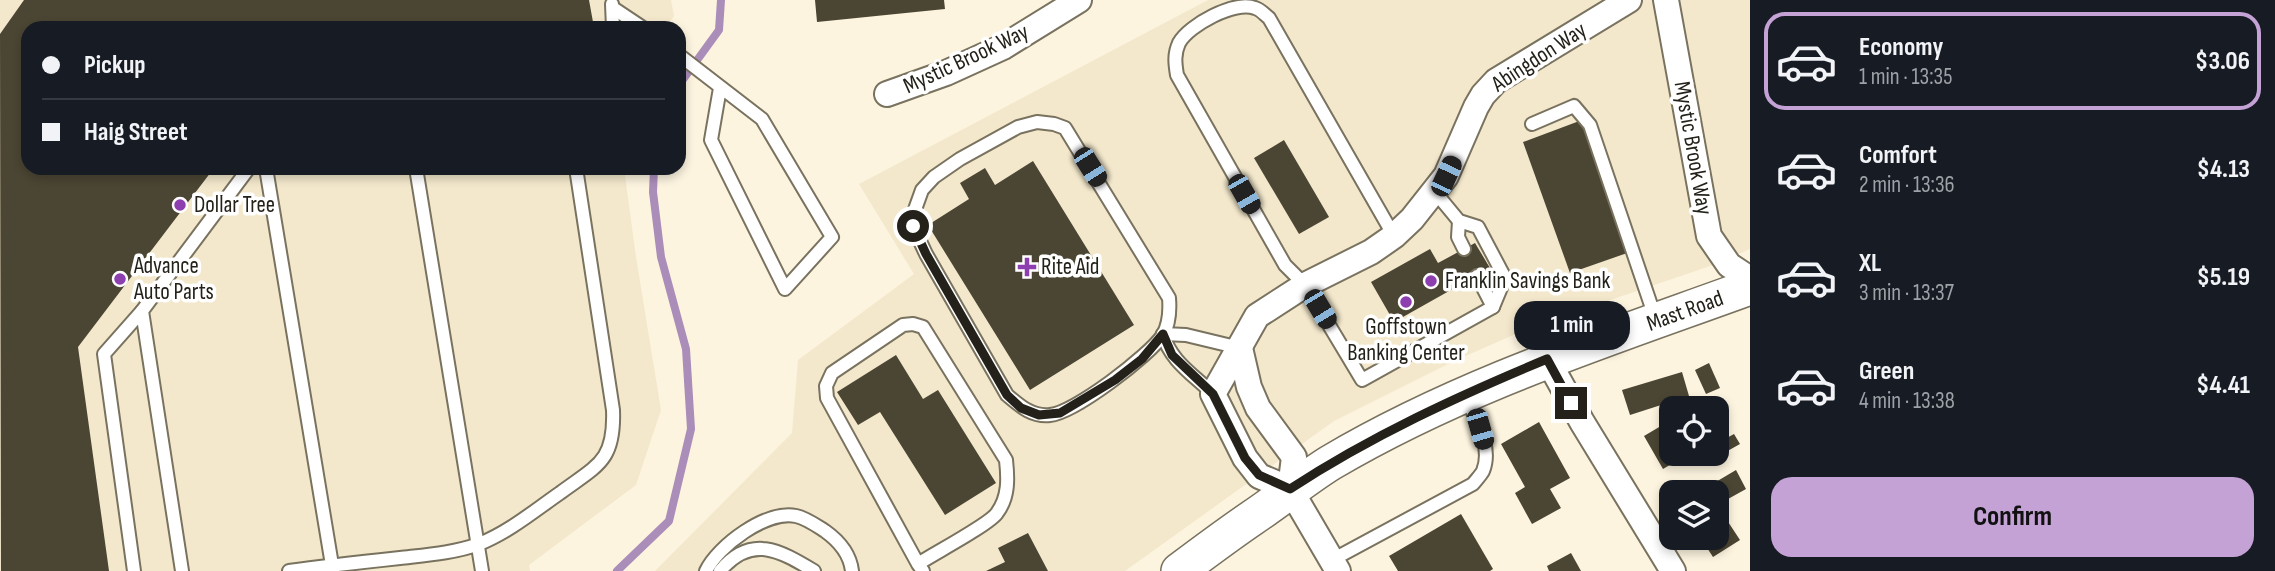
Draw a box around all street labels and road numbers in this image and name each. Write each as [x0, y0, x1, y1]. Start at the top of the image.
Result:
street label: Abingdon Way [1485, 16, 1592, 99]
street label: Mystic Brook Way [899, 18, 1033, 100]
street label: Mystic Brook Way [1668, 79, 1719, 217]
street label: Mast Road [1643, 284, 1727, 338]

